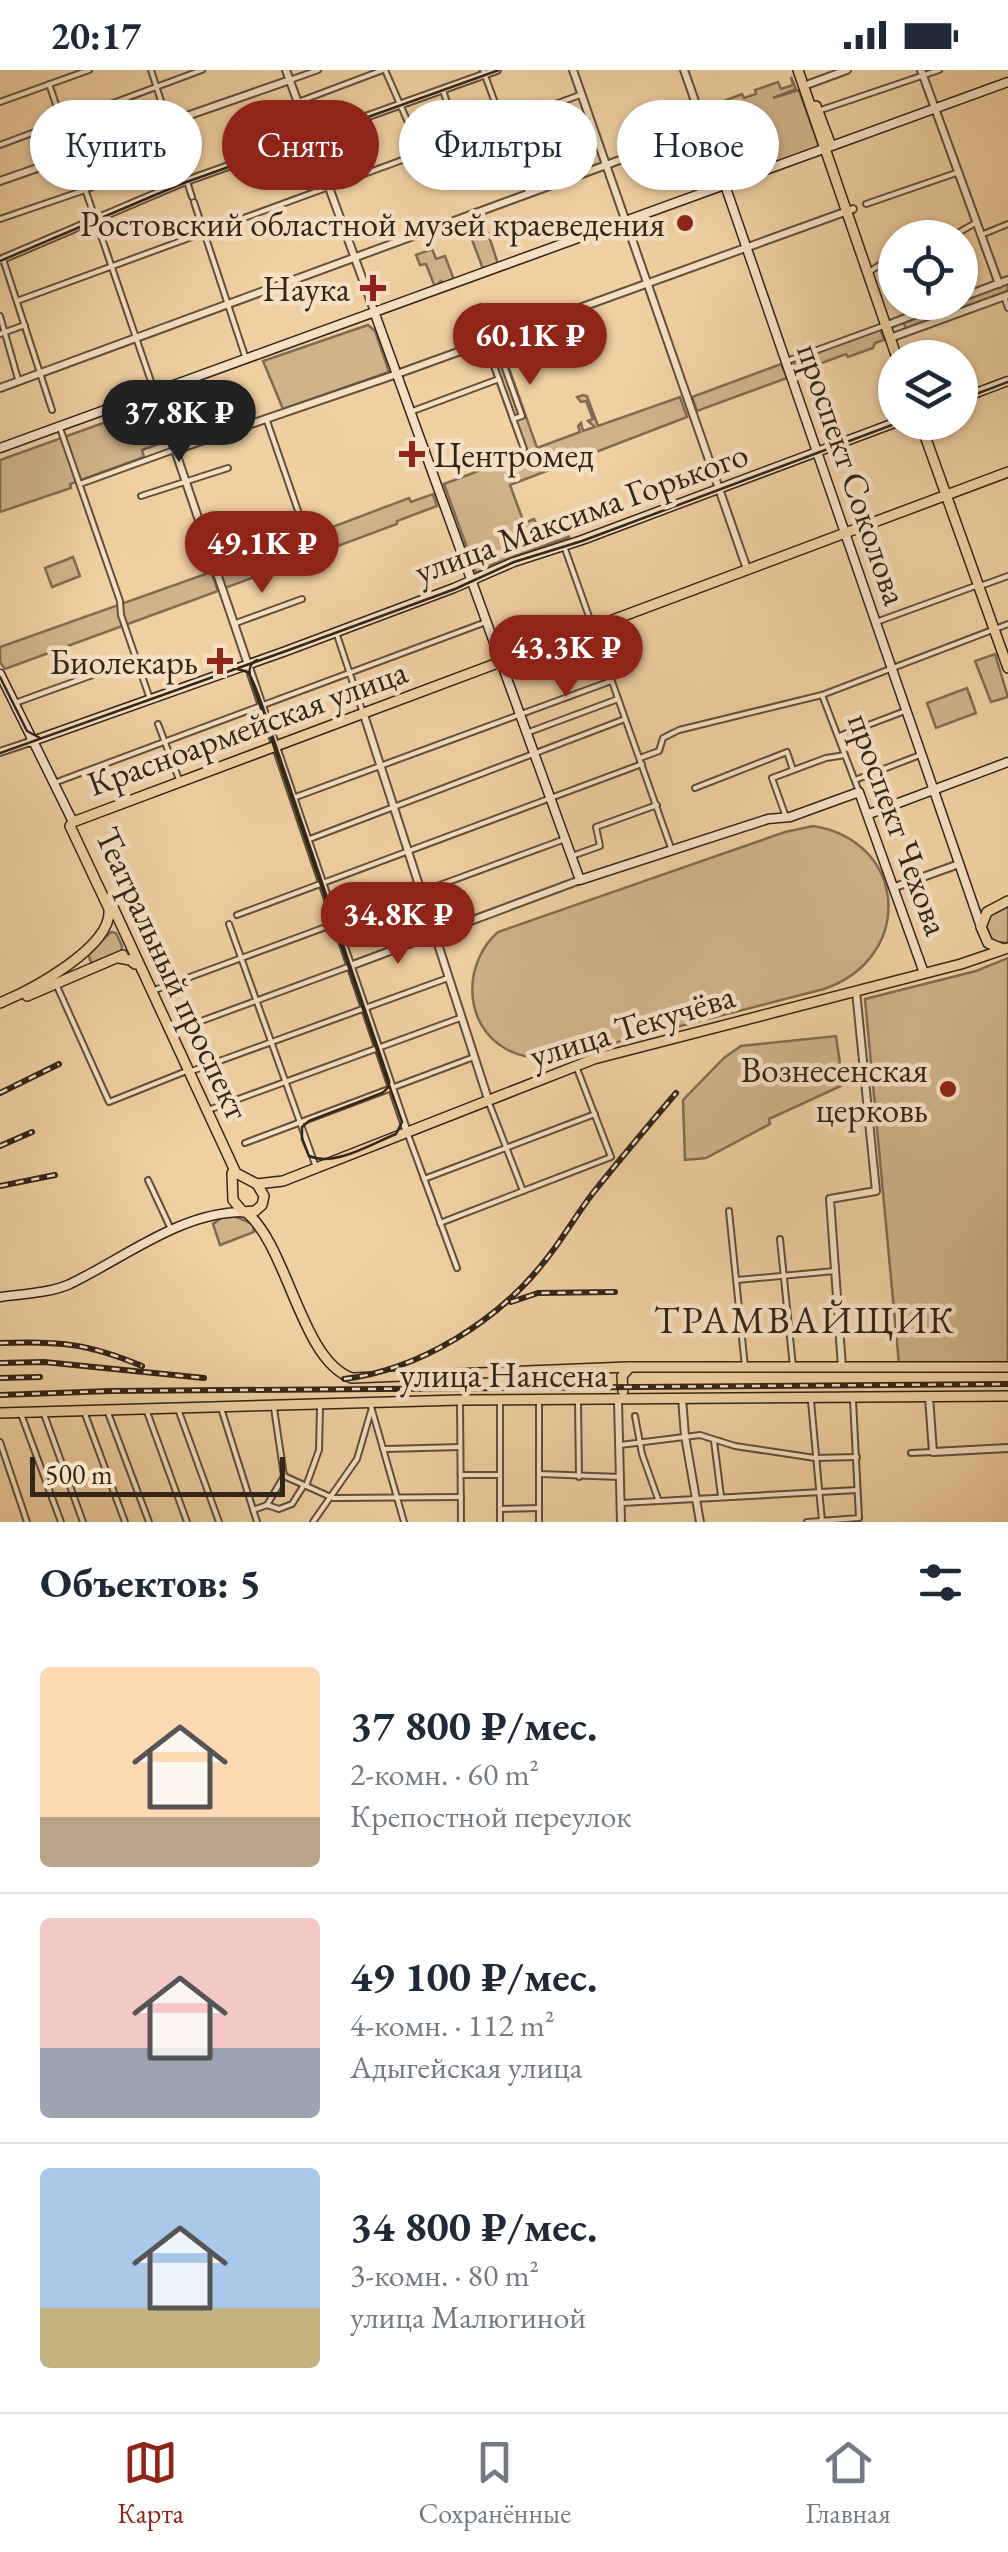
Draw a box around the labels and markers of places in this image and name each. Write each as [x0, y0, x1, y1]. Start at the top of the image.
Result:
place label: Ростовский областной музей краеведения [80, 201, 665, 247]
marker: Ростовский областной музей краеведения [674, 212, 696, 234]
place label: Наука [263, 266, 350, 312]
marker: Наука [360, 275, 386, 301]
pin: 60.1K ₽ [438, 303, 622, 388]
pin: 37.8K ₽ [87, 380, 271, 465]
place label: Центромед [434, 432, 594, 478]
marker: Центромед [399, 441, 425, 467]
pin: 49.1K ₽ [170, 511, 354, 596]
pin: 43.3K ₽ [474, 615, 658, 700]
place label: Биолекарь [50, 639, 198, 685]
marker: Биолекарь [207, 648, 233, 674]
pin: 34.8K ₽ [306, 882, 490, 967]
place label: Вознесенская церковь [741, 1047, 928, 1133]
marker: Вознесенская церковь [937, 1078, 959, 1100]

